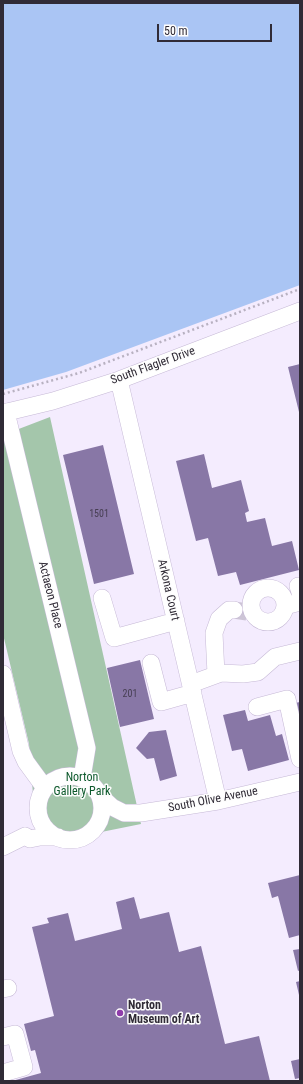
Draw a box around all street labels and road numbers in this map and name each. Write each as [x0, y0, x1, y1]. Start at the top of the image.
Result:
street label: South Flagler Drive [109, 344, 197, 388]
street label: Arkona Court [154, 558, 182, 622]
street label: Actaeon Place [35, 560, 65, 630]
street label: South Olive Avenue [167, 784, 259, 816]

